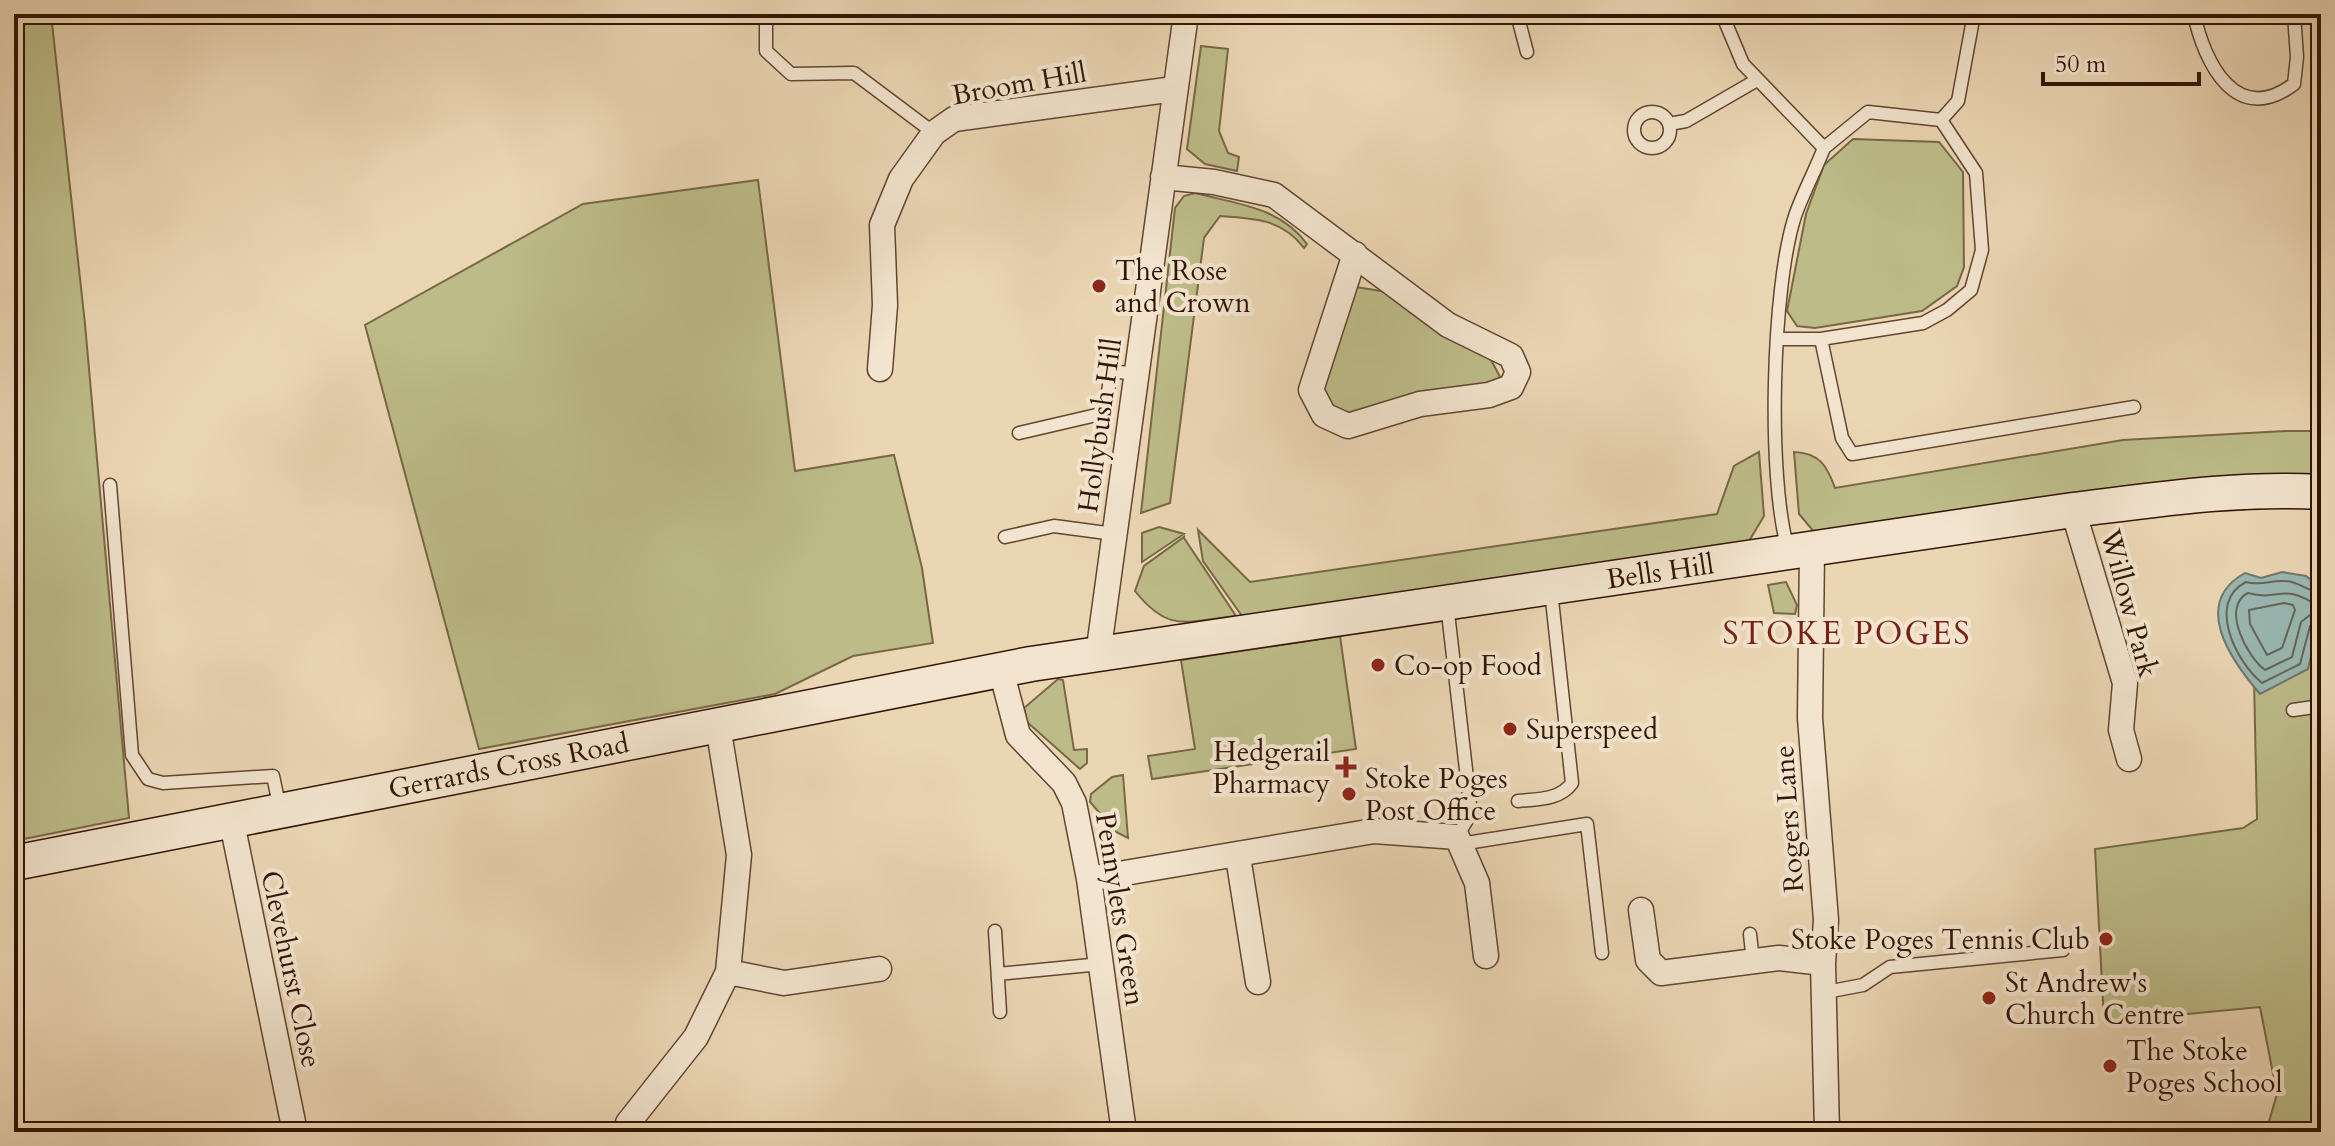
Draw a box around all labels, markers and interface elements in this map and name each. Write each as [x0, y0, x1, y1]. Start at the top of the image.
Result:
scale bar [2043, 36, 2199, 86]
text: 50 m [2055, 48, 2107, 81]
street label: Broom Hill [949, 53, 1090, 115]
place label: The Rose and Crown [1115, 252, 1251, 322]
marker: The Rose and Crown [1090, 277, 1108, 295]
street label: Hollybush Hill [1069, 335, 1131, 515]
street label: Willow Park [2091, 524, 2167, 682]
street label: Bells Hill [1604, 545, 1716, 599]
district label: STOKE POGES [1723, 612, 1972, 656]
place label: Co-op Food [1394, 647, 1542, 685]
marker: Co-op Food [1369, 656, 1387, 674]
place label: Superspeed [1526, 711, 1658, 749]
marker: Superspeed [1501, 720, 1519, 738]
street label: Gerrards Cross Road [385, 724, 632, 808]
place label: Hedgerail Pharmacy [1212, 733, 1330, 803]
street label: Rogers Lane [1765, 744, 1813, 894]
marker: Hedgerail Pharmacy [1337, 758, 1355, 776]
place label: Stoke Poges Post Office [1365, 760, 1508, 830]
marker: Stoke Poges Post Office [1340, 785, 1358, 803]
street label: Pennylets Green [1086, 810, 1154, 1009]
street label: Clevehurst Close [252, 867, 330, 1071]
place label: Stoke Poges Tennis Club [1791, 921, 2090, 959]
marker: Stoke Poges Tennis Club [2097, 930, 2115, 948]
place label: St Andrew's Church Centre [2005, 964, 2185, 1034]
marker: St Andrew's Church Centre [1980, 989, 1998, 1007]
place label: The Stoke Poges School [2126, 1032, 2283, 1102]
marker: The Stoke Poges School [2101, 1057, 2119, 1075]

